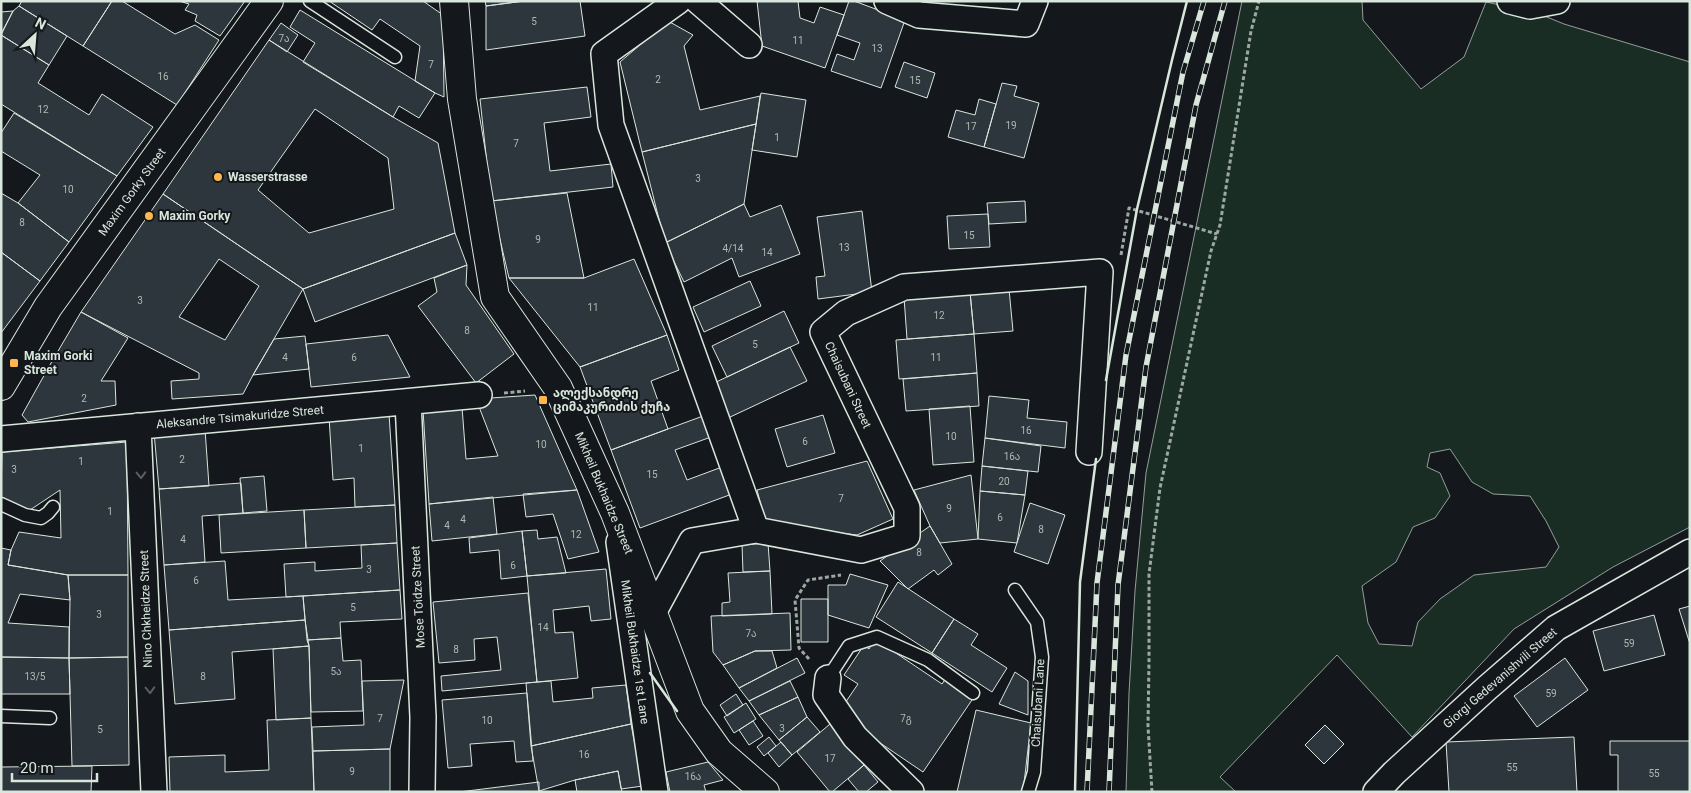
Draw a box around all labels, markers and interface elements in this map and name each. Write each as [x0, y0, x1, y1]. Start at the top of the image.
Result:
north arrow [10, 10, 60, 60]
text: N [33, 14, 49, 33]
house number: 5 [531, 16, 537, 27]
house number: 7ა [278, 33, 290, 44]
house number: 11 [792, 35, 804, 46]
house number: 13 [871, 43, 883, 54]
house number: 7 [428, 59, 434, 70]
house number: 16 [157, 71, 169, 82]
house number: 2 [655, 74, 661, 85]
house number: 15 [909, 75, 921, 86]
house number: 12 [37, 104, 49, 115]
house number: 19 [1005, 120, 1017, 131]
house number: 17 [965, 121, 977, 132]
house number: 1 [774, 132, 780, 143]
house number: 7 [513, 138, 519, 149]
street label: Maxim Gorky Street [96, 145, 169, 239]
place label: Wasserstrasse [228, 170, 308, 184]
marker: Wasserstrasse [212, 171, 224, 183]
house number: 3 [695, 173, 701, 184]
house number: 10 [62, 184, 74, 195]
place label: Maxim Gorky [159, 209, 231, 223]
marker: Maxim Gorky [143, 210, 155, 222]
house number: 8 [19, 217, 25, 228]
house number: 15 [963, 230, 975, 241]
house number: 9 [535, 234, 541, 245]
house number: 13 [838, 242, 850, 253]
house number: 4/14 [723, 243, 744, 254]
house number: 14 [761, 247, 773, 258]
house number: 3 [137, 295, 143, 306]
house number: 11 [587, 302, 599, 313]
house number: 12 [933, 310, 945, 321]
house number: 8 [464, 325, 470, 336]
house number: 5 [752, 339, 758, 350]
street label: Chaisubani Street [822, 339, 874, 431]
place label: Maxim Gorki Street [24, 349, 93, 377]
house number: 4 [282, 352, 288, 363]
house number: 6 [351, 352, 357, 363]
house number: 11 [930, 352, 942, 363]
marker: Maxim Gorki Street [8, 357, 20, 369]
place label: ალექსანდრე ციმაკურიძის ქუჩა [553, 386, 670, 414]
house number: 2 [81, 393, 87, 404]
marker: ალექსანდრე ციმაკურიძის ქუჩა [537, 394, 549, 406]
street label: Aleksandre Tsimakuridze Street [156, 403, 325, 431]
house number: 16 [1020, 425, 1032, 436]
street label: Mikheil Bukhaidze Street [572, 430, 636, 556]
house number: 10 [945, 431, 957, 442]
house number: 6 [802, 436, 808, 447]
house number: 10 [535, 439, 547, 450]
house number: 1 [358, 443, 364, 454]
house number: 16ა [1004, 451, 1020, 462]
house number: 2 [179, 454, 185, 465]
house number: 1 [78, 456, 84, 467]
house number: 3 [11, 464, 17, 475]
house number: 15 [646, 469, 658, 480]
one-way arrow [135, 471, 146, 479]
house number: 20 [998, 476, 1010, 487]
house number: 7 [838, 493, 844, 504]
house number: 9 [946, 503, 952, 514]
house number: 1 [107, 506, 113, 517]
house number: 6 [997, 512, 1003, 523]
house number: 4 [460, 514, 466, 525]
house number: 4 [444, 520, 450, 531]
house number: 8 [1038, 524, 1044, 535]
house number: 12 [570, 529, 582, 540]
house number: 4 [180, 534, 186, 545]
street label: Mose Toidze Street [408, 545, 428, 649]
house number: 8 [916, 547, 922, 558]
street label: Nino Chkheidze Street [137, 550, 155, 668]
house number: 6 [510, 560, 516, 571]
house number: 3 [366, 564, 372, 575]
house number: 6 [193, 575, 199, 586]
street label: Mikheil Bukhaidze 1st Lane [618, 579, 652, 725]
house number: 5 [350, 602, 356, 613]
house number: 3 [96, 609, 102, 620]
house number: 14 [537, 622, 549, 633]
street label: Giorgi Gedevanishvili Street [1440, 625, 1560, 731]
house number: 7ა [745, 628, 757, 639]
house number: 59 [1623, 638, 1635, 649]
house number: 8 [453, 644, 459, 655]
street label: Chaisubani Lane [1029, 658, 1047, 748]
house number: 5ა [330, 666, 342, 677]
house number: 13/5 [25, 671, 46, 682]
house number: 8 [200, 671, 206, 682]
one-way arrow [144, 686, 155, 694]
house number: 59 [1545, 688, 1557, 699]
house number: 7 [377, 713, 383, 724]
house number: 7გ [900, 713, 912, 725]
house number: 10 [481, 715, 493, 726]
house number: 3 [779, 723, 785, 734]
house number: 5 [97, 724, 103, 735]
house number: 16 [578, 749, 590, 760]
scale bar [12, 750, 98, 782]
house number: 17 [824, 753, 836, 764]
text: 20 m [20, 759, 54, 777]
house number: 55 [1506, 762, 1518, 773]
house number: 9 [349, 766, 355, 777]
house number: 55 [1648, 768, 1660, 779]
house number: 16ა [685, 771, 701, 782]

